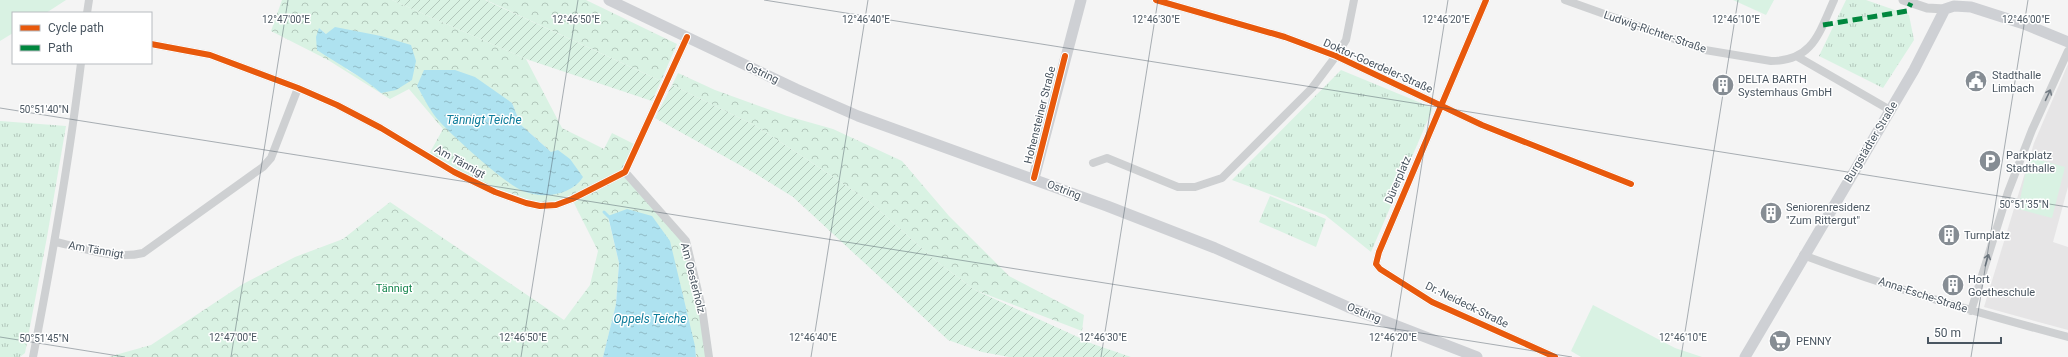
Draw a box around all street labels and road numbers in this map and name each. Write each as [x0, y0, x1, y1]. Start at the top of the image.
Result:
street label: Ludwig-Richter-Straße [1602, 8, 1708, 56]
street label: Doktor-Goerdeler-Straße [1321, 36, 1435, 96]
street label: Ostring [743, 60, 781, 86]
street label: Hohensteiner Straße [1022, 65, 1058, 165]
street label: Burgstädter Straße [1842, 99, 1900, 185]
street label: Am Tännigt [432, 143, 488, 181]
street label: Dürerplatz [1382, 154, 1414, 206]
street label: Ostring [1045, 178, 1083, 202]
street label: Am Tännigt [67, 239, 125, 261]
street label: Am Oesterholz [678, 241, 708, 315]
street label: Anna-Esche-Straße [1877, 274, 1969, 316]
street label: Dr.-Neideck-Straße [1423, 279, 1511, 331]
street label: Ostring [1345, 300, 1383, 326]

